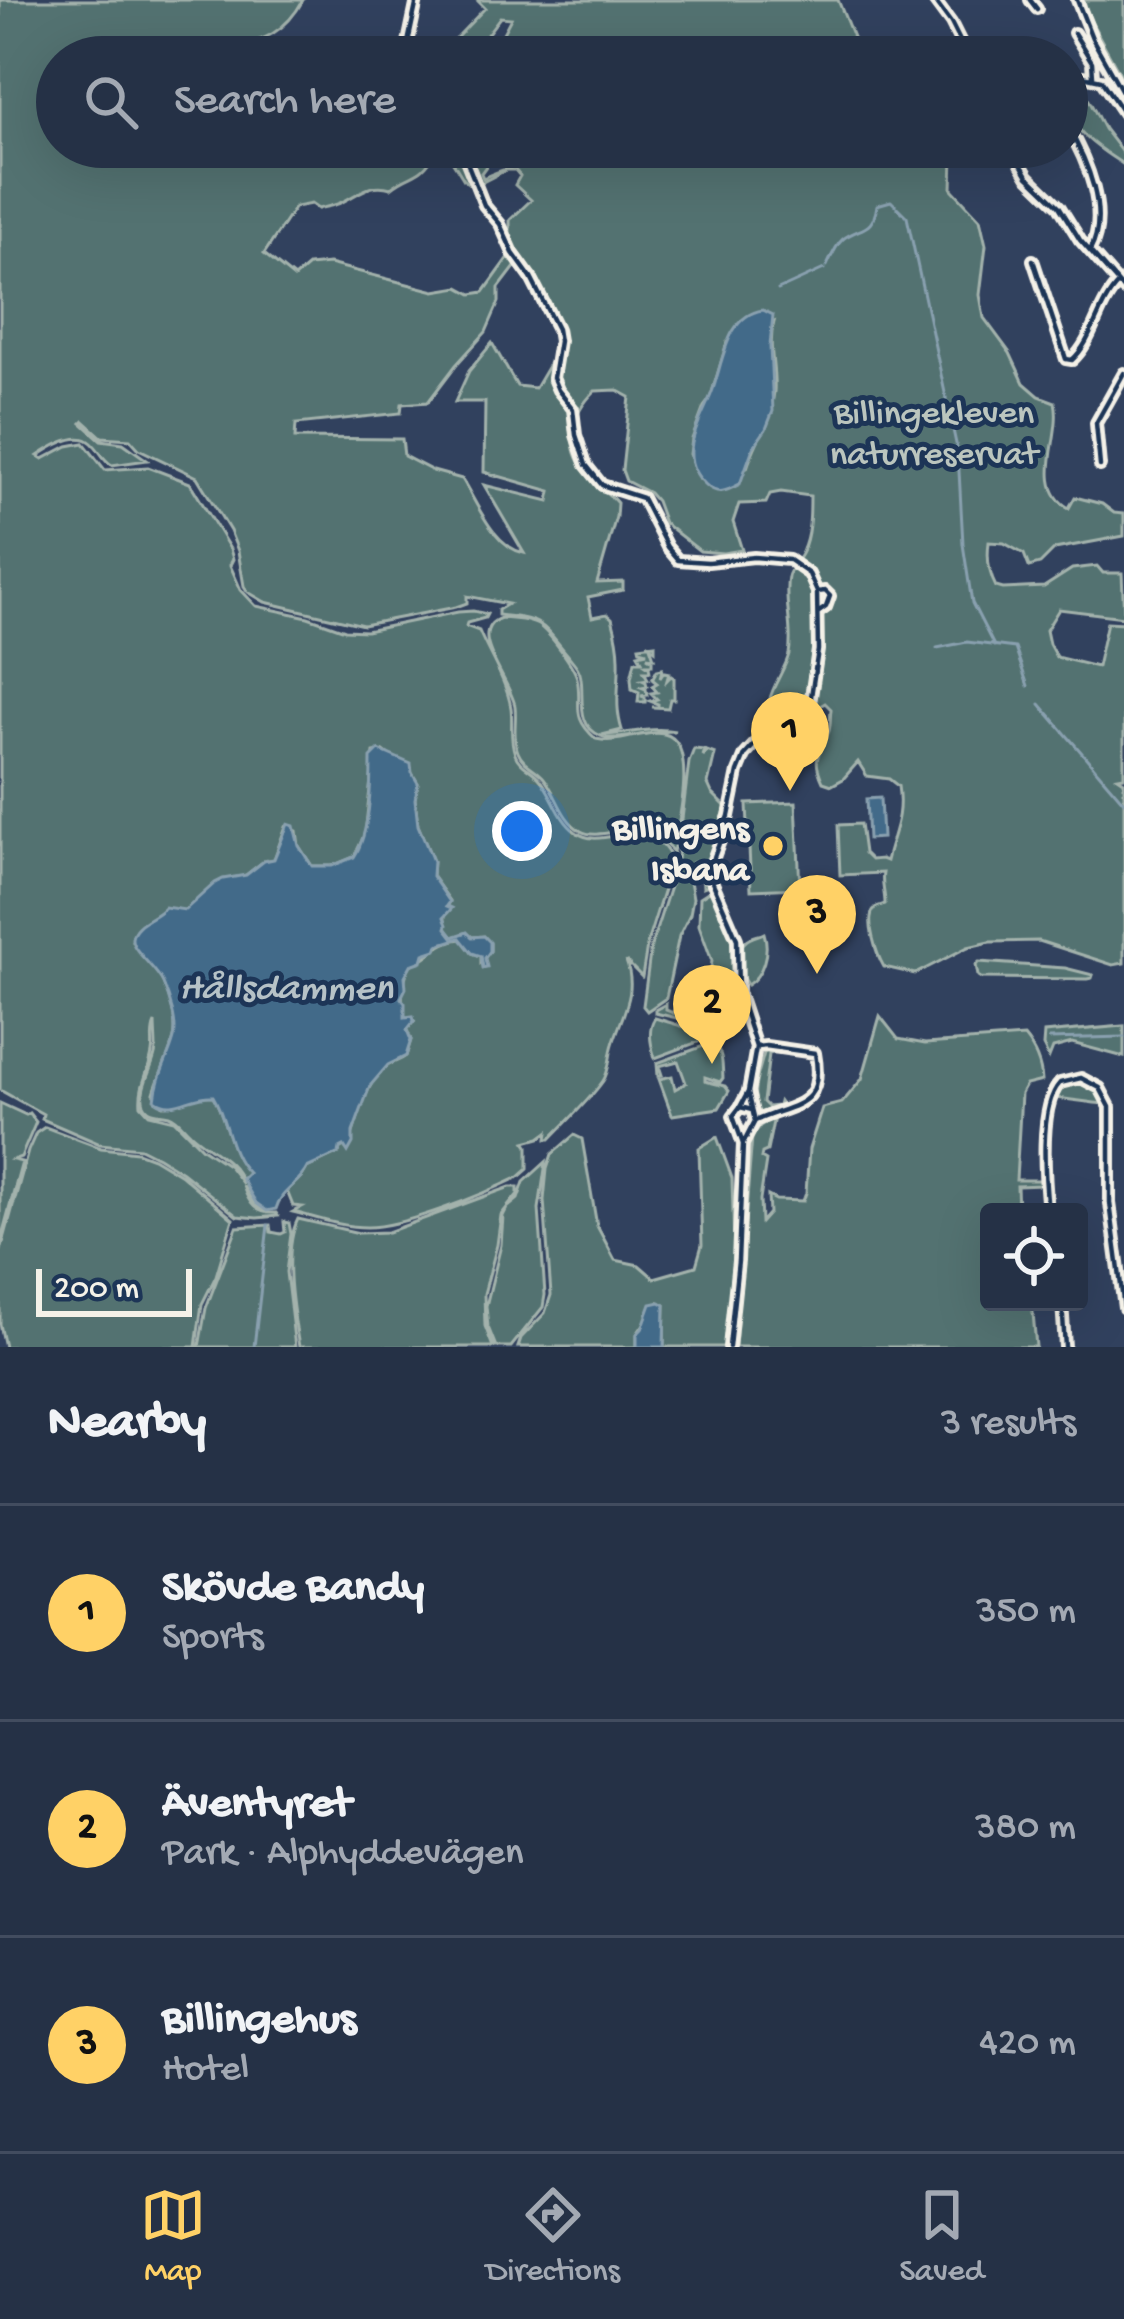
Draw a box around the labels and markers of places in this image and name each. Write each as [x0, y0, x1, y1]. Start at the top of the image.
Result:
pin: 1 [751, 692, 829, 791]
place label: Billingens Isbana [612, 810, 751, 894]
marker: Billingens Isbana [760, 833, 786, 859]
pin: 3 [778, 875, 856, 974]
pin: 2 [673, 965, 751, 1064]

